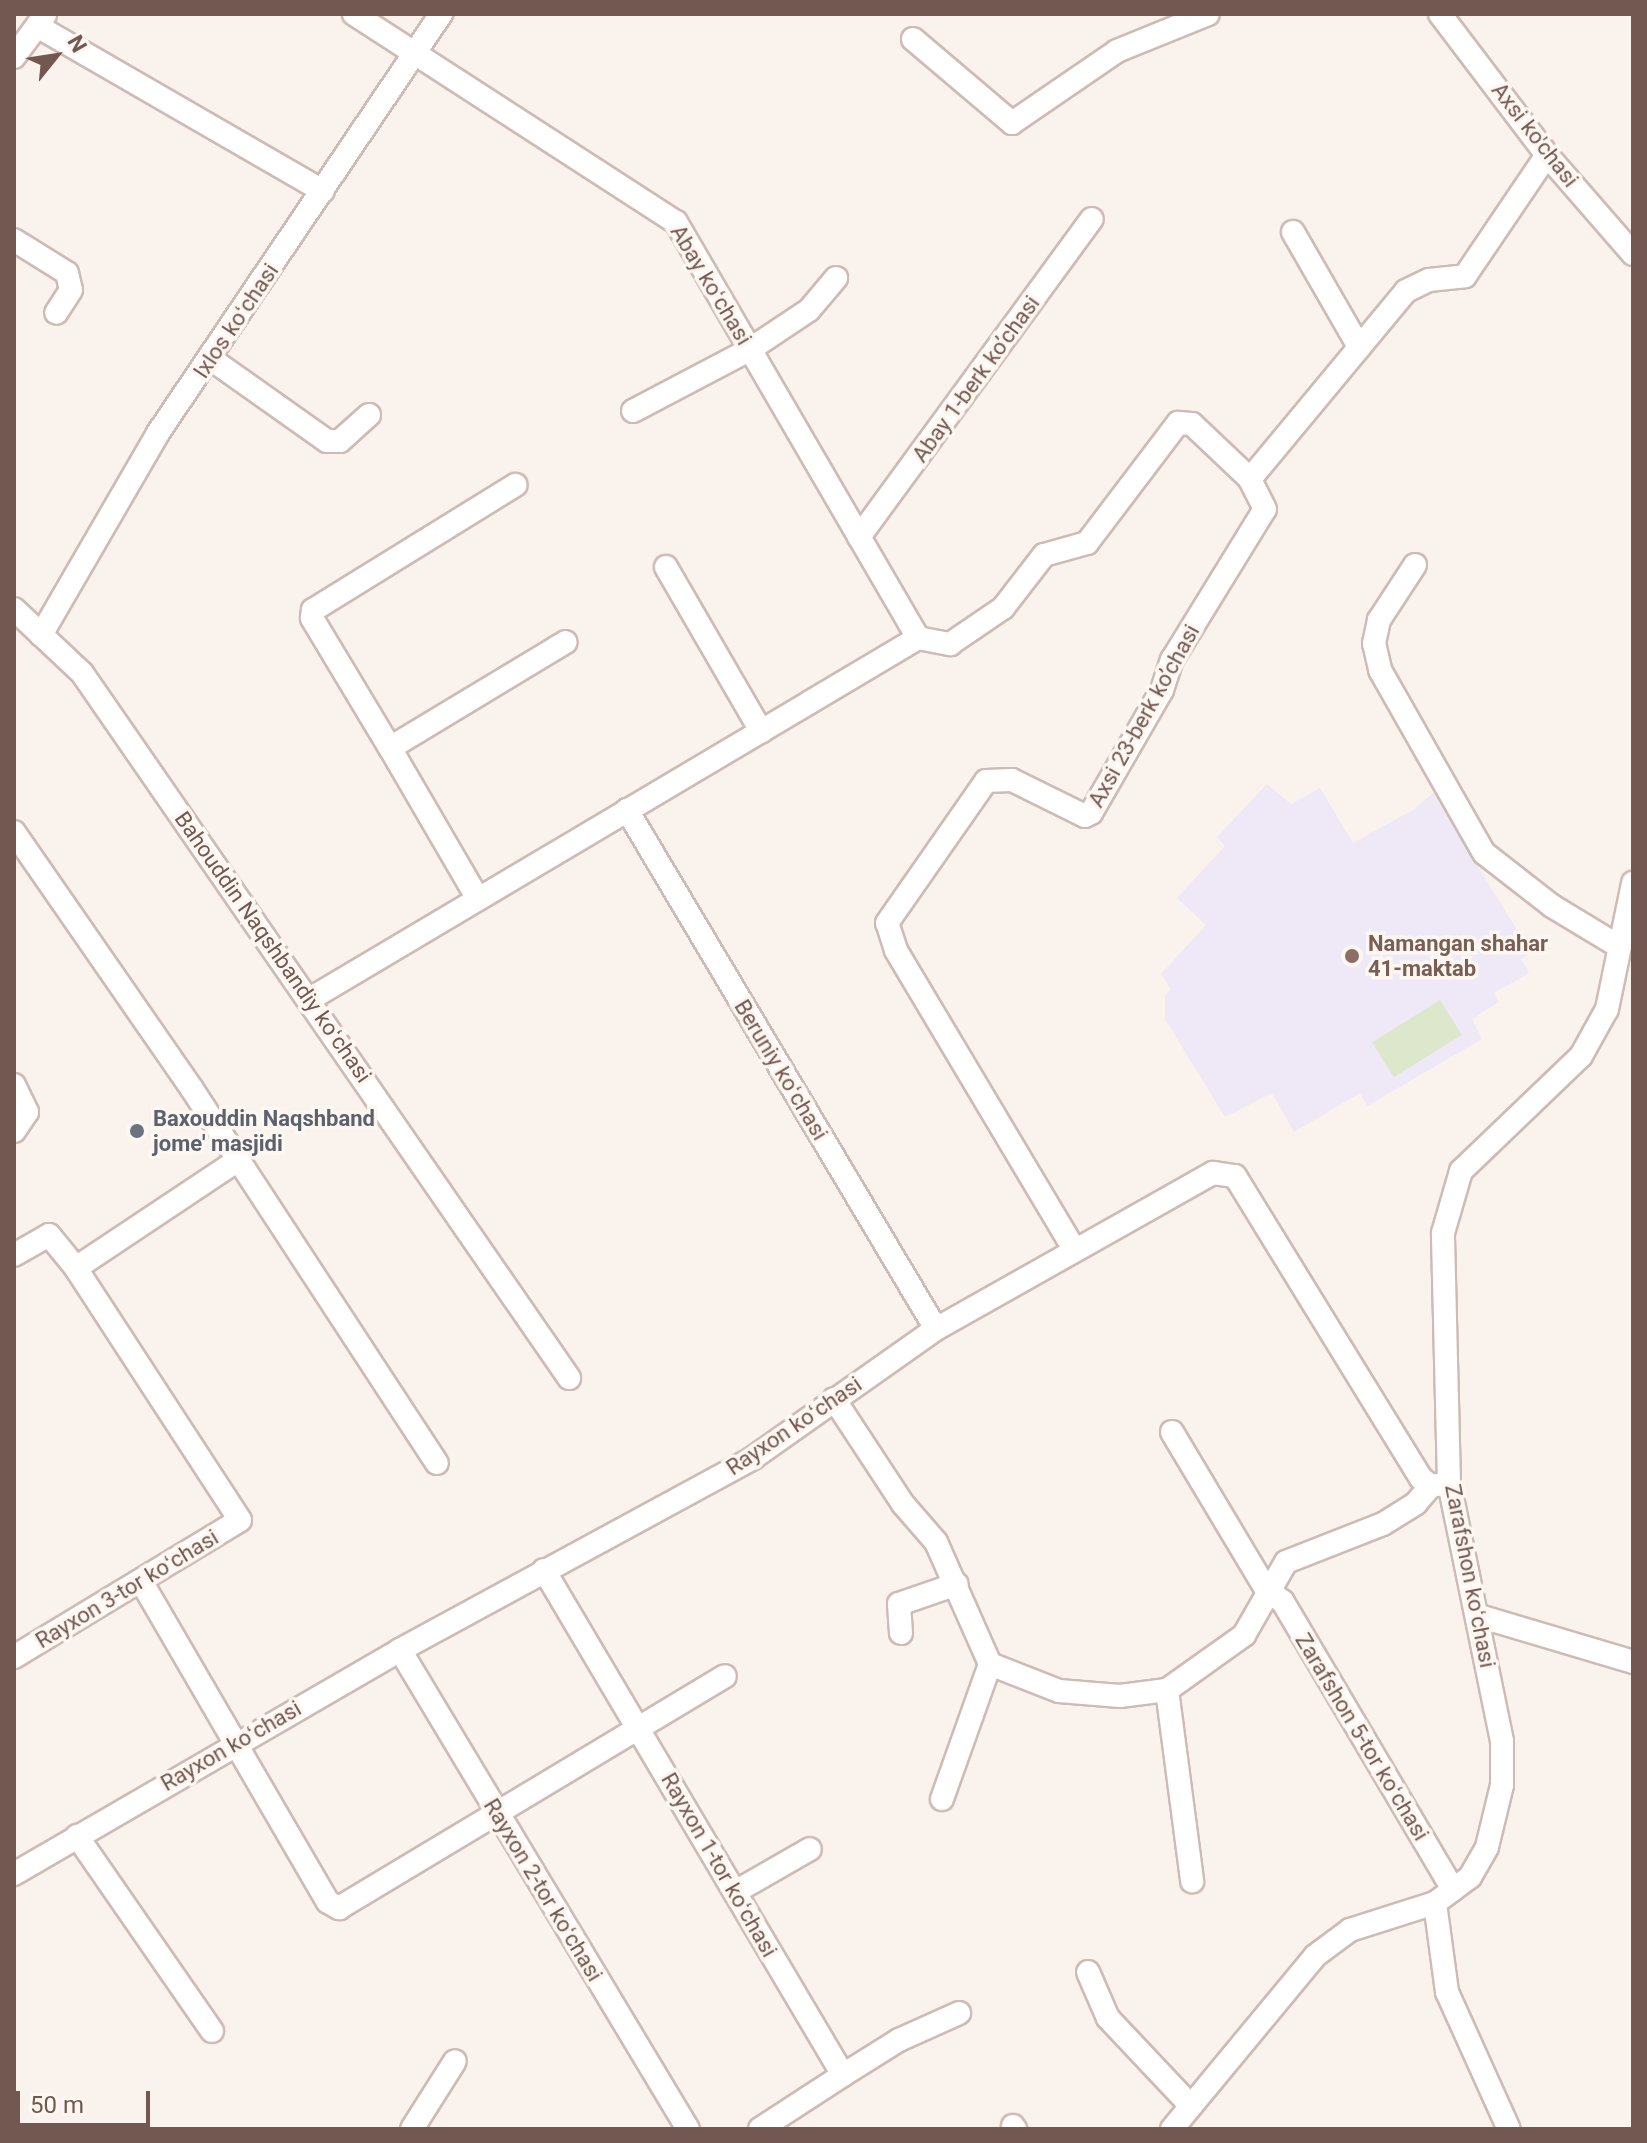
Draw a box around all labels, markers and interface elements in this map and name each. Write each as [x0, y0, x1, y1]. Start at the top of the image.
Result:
north arrow [16, 16, 96, 96]
text: N [63, 31, 92, 57]
street label: Axsi ko'chasi [1486, 78, 1584, 192]
street label: Abay koʻchasi [665, 220, 757, 350]
street label: Ixlos koʻchasi [188, 259, 284, 383]
street label: Аbay 1-berk koʼchasi [907, 291, 1045, 467]
street label: Аxsi 23-berk koʼchasi [1083, 620, 1205, 812]
street label: Bahouddin Naqshbandiy koʻchasi [169, 806, 377, 1088]
place label: Namangan shahar 41-maktab [1368, 930, 1548, 982]
marker: Namangan shahar 41-maktab [1343, 947, 1361, 965]
street label: Beruniy koʻchasi [729, 995, 833, 1145]
place label: Baxouddin Naqshband jome' masjidi [153, 1105, 375, 1156]
marker: Baxouddin Naqshband jome' masjidi [128, 1122, 146, 1140]
street label: Rayxon koʻchasi [721, 1371, 867, 1481]
street label: Zarafshon koʻchasi [1439, 1482, 1501, 1670]
street label: Rayxon 3-tor koʻchasi [31, 1524, 223, 1654]
street label: Zarafshon 5-tor koʻchasi [1290, 1629, 1434, 1845]
street label: Rayxon koʻchasi [156, 1695, 306, 1797]
street label: Rayxon 1-tor koʻchasi [655, 1768, 783, 1962]
street label: Rayxon 2-tor koʻchasi [478, 1794, 608, 1986]
scale bar [20, 2075, 154, 2125]
text: 50 m [30, 2091, 84, 2119]

